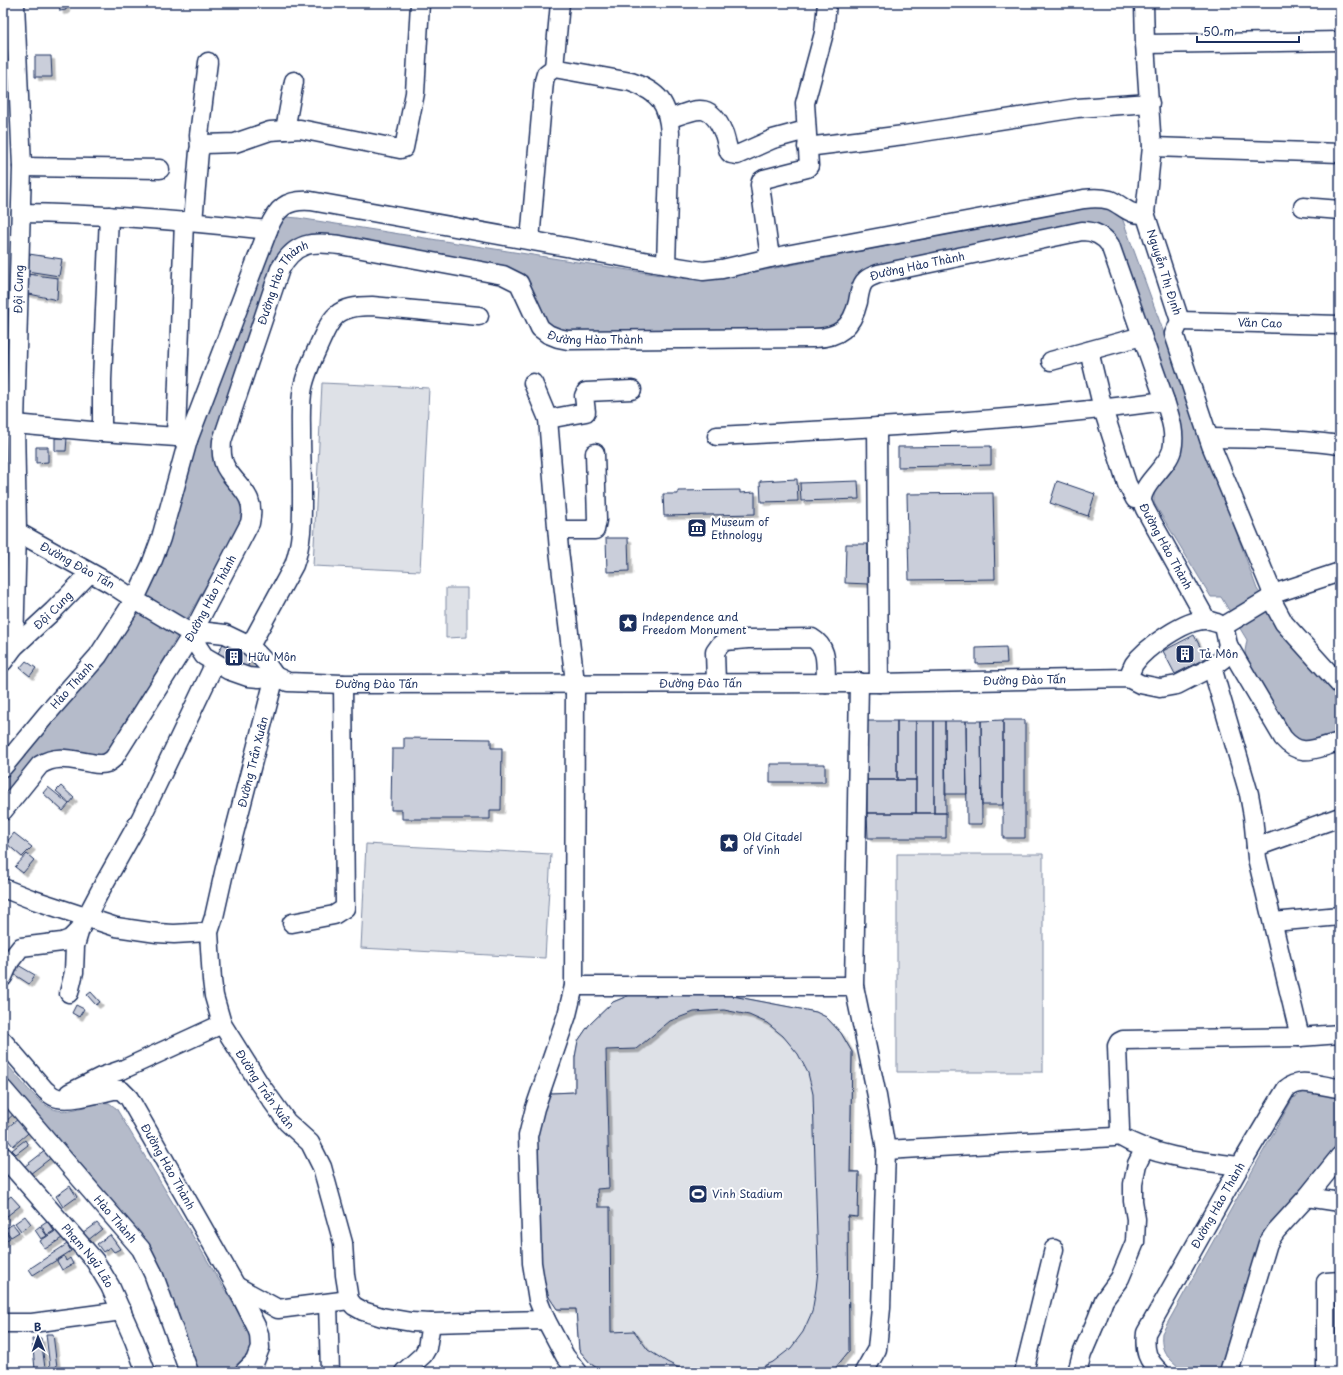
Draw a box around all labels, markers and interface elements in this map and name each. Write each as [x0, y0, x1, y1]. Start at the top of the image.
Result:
scale bar [1197, 18, 1299, 44]
text: 50 m [1203, 22, 1234, 40]
street label: Nguyễn Thị Định [1143, 227, 1187, 317]
street label: Đường Hào Thành [253, 236, 310, 327]
street label: Đường Hào Thành [867, 247, 966, 284]
street label: Đội Cung [9, 264, 27, 314]
street label: Văn Cao [1238, 313, 1282, 332]
street label: Đường Hào Thành [545, 326, 643, 348]
street label: Đường Hào Thành [1135, 500, 1197, 592]
place label: Museum of Ethnology [711, 513, 770, 543]
museum icon: Museum of Ethnology [686, 517, 708, 539]
street label: Đường Đào Tấn [37, 537, 118, 592]
street label: Đường Hào Thành [180, 551, 240, 645]
street label: Đội Cung [29, 587, 76, 633]
place label: Independence and Freedom Monument [642, 608, 747, 638]
place icon: Independence and Freedom Monument [617, 612, 639, 634]
building icon: Tả Môn [1174, 643, 1196, 665]
place label: Tả Môn [1199, 645, 1238, 662]
building icon: Hữu Môn [223, 646, 245, 668]
place label: Hữu Môn [248, 648, 296, 665]
street label: Hào Thành [46, 658, 97, 712]
street label: Đường Đào Tấn [983, 670, 1066, 689]
street label: Đường Đào Tấn [659, 674, 742, 691]
street label: Đường Đào Tấn [335, 675, 418, 692]
street label: Đường Trần Xuân [233, 714, 272, 809]
place label: Old Citadel of Vinh [743, 828, 802, 858]
place icon: Old Citadel of Vinh [718, 832, 740, 854]
street label: Đường Trần Xuân [232, 1046, 298, 1133]
street label: Đường Hào Thành [137, 1120, 200, 1212]
street label: Đường Hào Thành [1186, 1159, 1249, 1251]
sports icon: Vinh Stadium [687, 1183, 709, 1205]
place label: Vinh Stadium [712, 1185, 783, 1202]
street label: Hào Thành [90, 1191, 141, 1247]
street label: Phạm Ngũ Lão [58, 1220, 118, 1291]
north arrow [18, 1317, 58, 1357]
text: B [34, 1318, 42, 1335]

